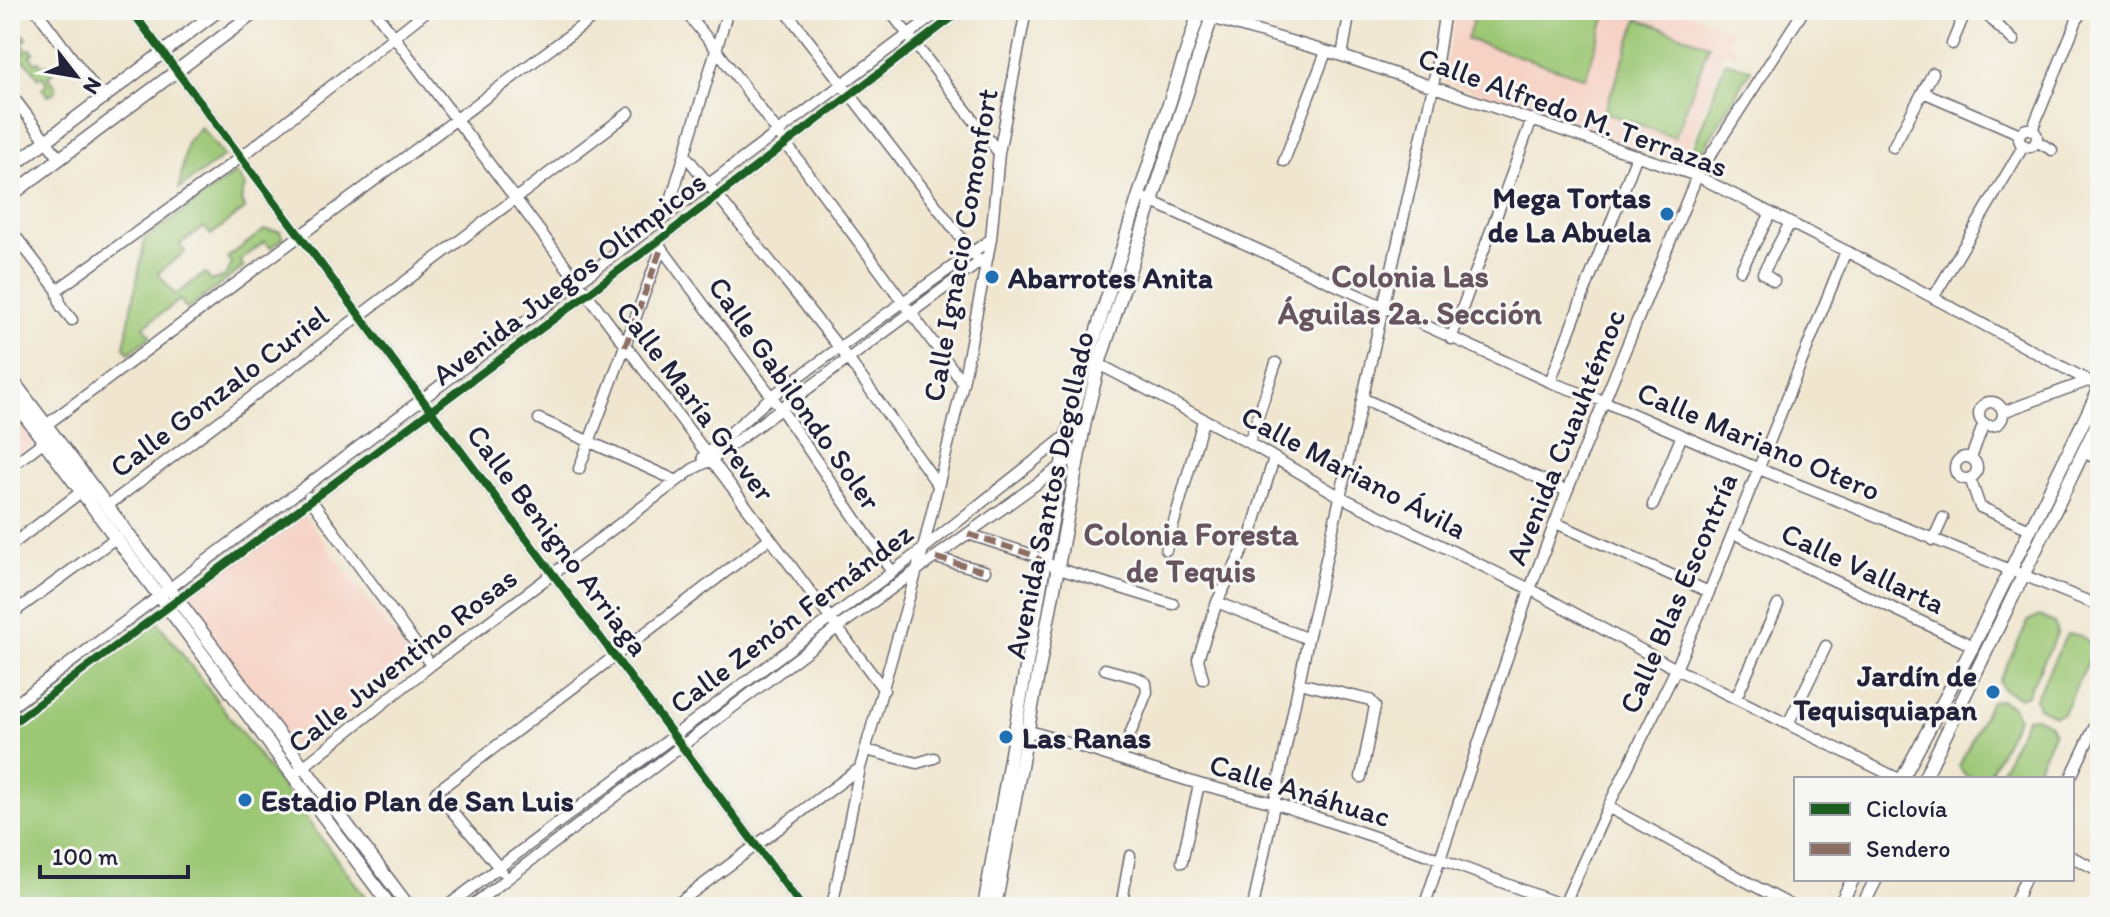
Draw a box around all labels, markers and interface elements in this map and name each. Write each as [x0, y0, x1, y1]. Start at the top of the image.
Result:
north arrow [36, 36, 116, 116]
street label: Calle Alfredo M. Terrazas [1413, 39, 1733, 185]
text: N [77, 73, 108, 99]
street label: Calle Ignacio Comonfort [914, 86, 1006, 404]
street label: Avenida Juegos Olímpicos [425, 163, 713, 393]
place label: Mega Tortas de La Abuela [1488, 179, 1651, 250]
marker: Mega Tortas de La Abuela [1658, 205, 1676, 223]
district label: Colonia Las Águilas 2a. Sección [1277, 257, 1543, 332]
place label: Abarrotes Anita [1007, 259, 1213, 296]
marker: Abarrotes Anita [983, 268, 1001, 286]
street label: Calle Gabilondo Soler [700, 269, 890, 518]
street label: Calle María Grever [608, 293, 784, 509]
street label: Calle Gonzalo Curiel [102, 296, 336, 485]
street label: Avenida Cuauhtémoc [1497, 304, 1633, 570]
street label: Avenida Santos Degollado [996, 328, 1102, 662]
street label: Calle Mariano Otero [1632, 373, 1886, 509]
street label: Calle Mariano Ávila [1235, 397, 1473, 547]
street label: Calle Benigno Arriaga [459, 417, 657, 663]
street label: Calle Blas Escontría [1611, 467, 1746, 719]
street label: Calle Zenón Fernández [662, 514, 920, 722]
street label: Calle Vallarta [1775, 514, 1951, 622]
district label: Colonia Foresta de Tequis [1083, 515, 1299, 590]
street label: Calle Juventino Rosas [280, 559, 524, 761]
place label: Jardín de Tequisquiapan [1792, 657, 1978, 728]
marker: Jardín de Tequisquiapan [1984, 683, 2002, 701]
place label: Las Ranas [1022, 719, 1151, 756]
marker: Las Ranas [997, 728, 1015, 746]
street label: Calle Anáhuac [1205, 745, 1395, 835]
legend [1794, 777, 2074, 881]
place label: Estadio Plan de San Luis [261, 782, 574, 819]
marker: Estadio Plan de San Luis [236, 791, 254, 809]
text: Ciclovía [1866, 794, 1948, 823]
scale bar [40, 829, 188, 879]
text: Sendero [1866, 834, 1950, 863]
text: 100 m [52, 842, 118, 871]

